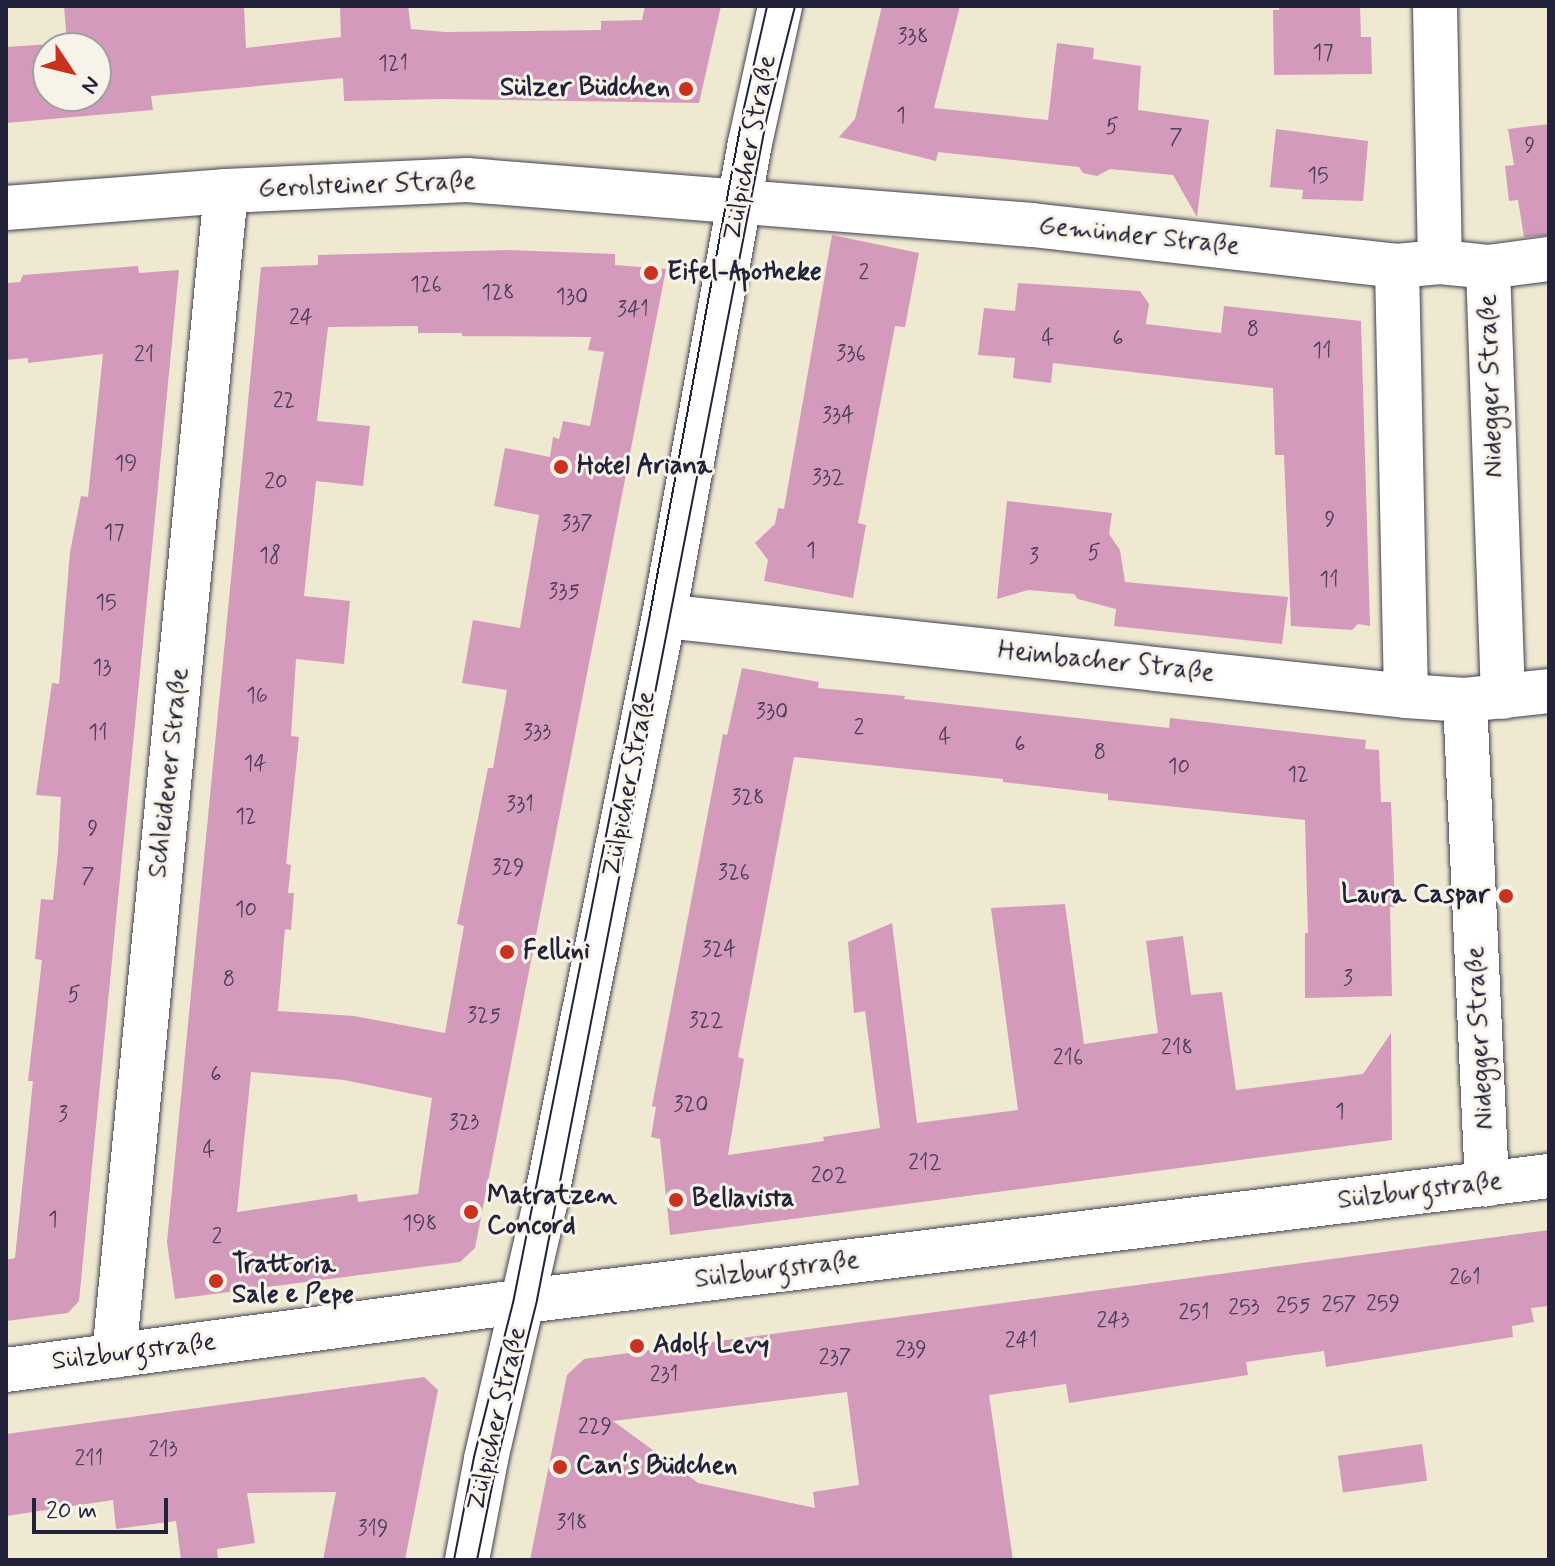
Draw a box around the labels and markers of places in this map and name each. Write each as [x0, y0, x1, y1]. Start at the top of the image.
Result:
place label: Sülzer Büdchen [500, 73, 670, 105]
marker: Sülzer Büdchen [677, 80, 695, 98]
place label: Eifel-Apotheke [667, 257, 822, 289]
marker: Eifel-Apotheke [642, 264, 660, 282]
place label: Hotel Ariana [577, 451, 714, 483]
marker: Hotel Ariana [552, 458, 570, 476]
place label: Laura Caspar [1342, 880, 1490, 912]
marker: Laura Caspar [1497, 887, 1515, 905]
place label: Fellini [523, 936, 590, 968]
marker: Fellini [498, 943, 516, 961]
place label: Matratzen Concord [487, 1181, 617, 1242]
place label: Bellavista [692, 1184, 794, 1216]
marker: Bellavista [667, 1191, 685, 1209]
marker: Matratzen Concord [462, 1203, 480, 1221]
place label: Trattoria Sale e Pepe [232, 1250, 355, 1312]
marker: Trattoria Sale e Pepe [207, 1272, 225, 1290]
place label: Adolf Levy [653, 1330, 769, 1362]
marker: Adolf Levy [628, 1337, 646, 1355]
place label: Can‘s Büdchen [576, 1451, 738, 1483]
marker: Can‘s Büdchen [551, 1458, 569, 1476]

